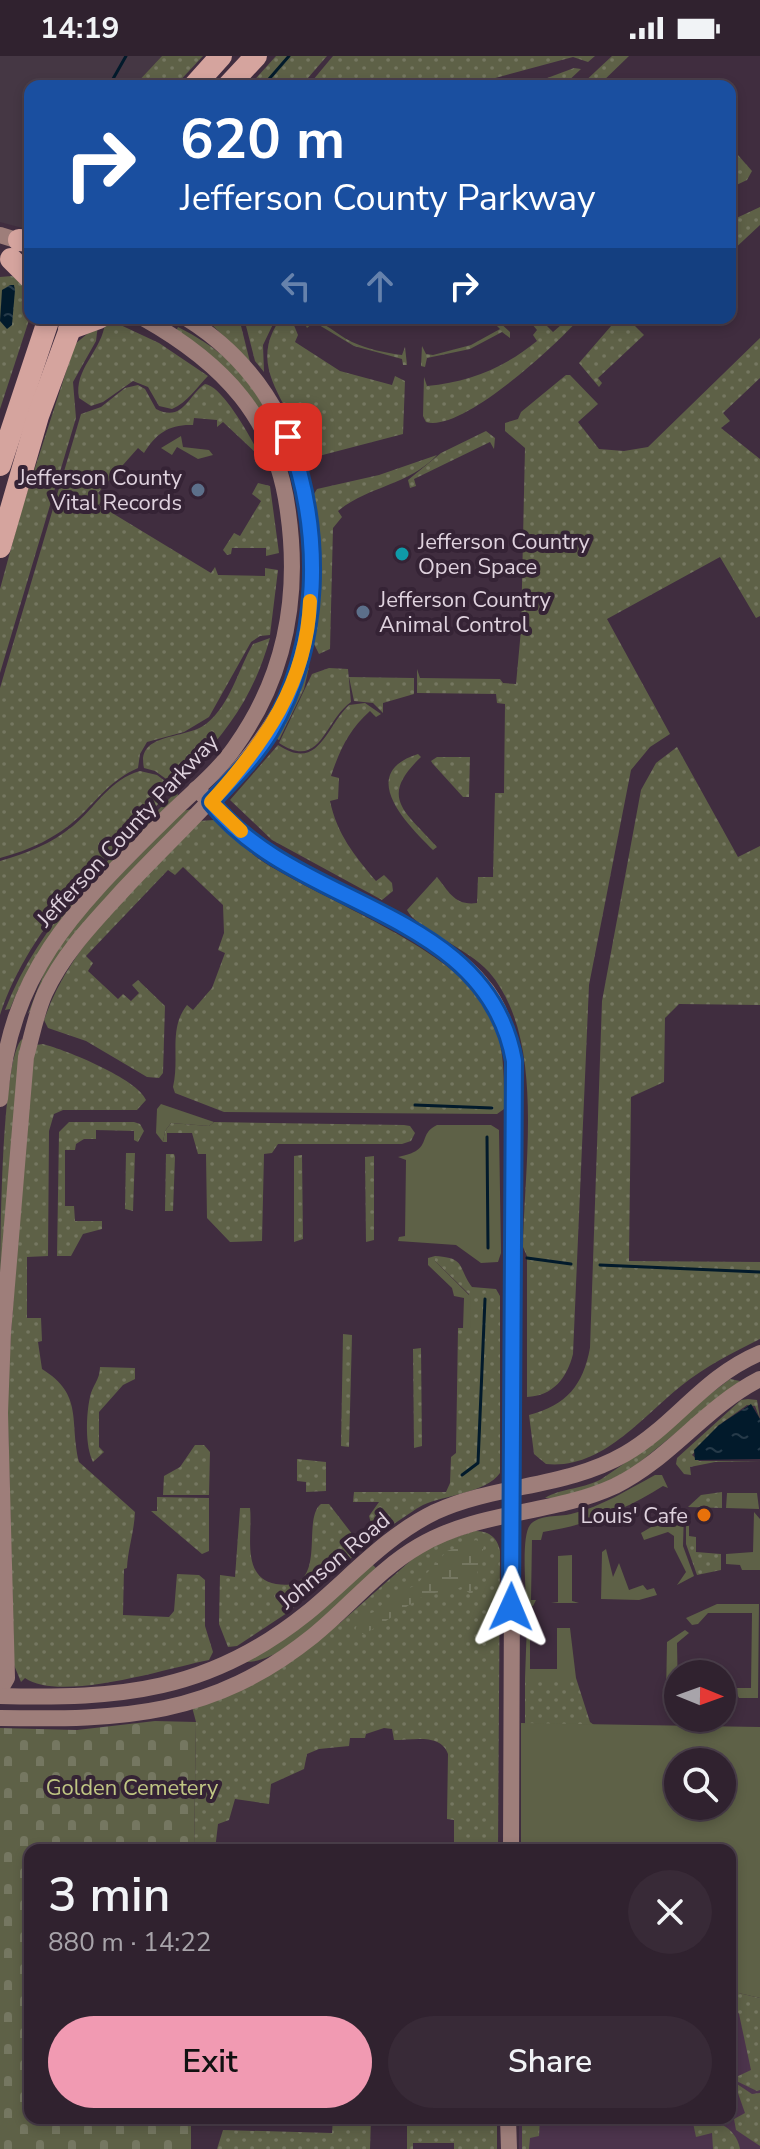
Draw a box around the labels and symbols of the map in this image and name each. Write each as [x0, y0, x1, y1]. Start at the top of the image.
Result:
pin [254, 403, 322, 471]
place label: Jefferson County Vital Records [17, 463, 183, 518]
marker: Jefferson County Vital Records [189, 481, 207, 499]
place label: Jefferson Country Open Space [417, 527, 591, 582]
marker: Jefferson Country Open Space [393, 545, 411, 563]
place label: Jefferson Country Animal Control [378, 585, 552, 640]
marker: Jefferson Country Animal Control [354, 603, 372, 621]
street label: Jefferson County Parkway [30, 727, 226, 934]
place label: Louis' Cafe [581, 1501, 688, 1531]
street label: Johnson Road [272, 1505, 397, 1617]
marker: Louis' Cafe [695, 1506, 713, 1524]
position arrow [469, 1565, 553, 1649]
north arrow [664, 1660, 736, 1732]
park label: Golden Cemetery [46, 1773, 219, 1803]

